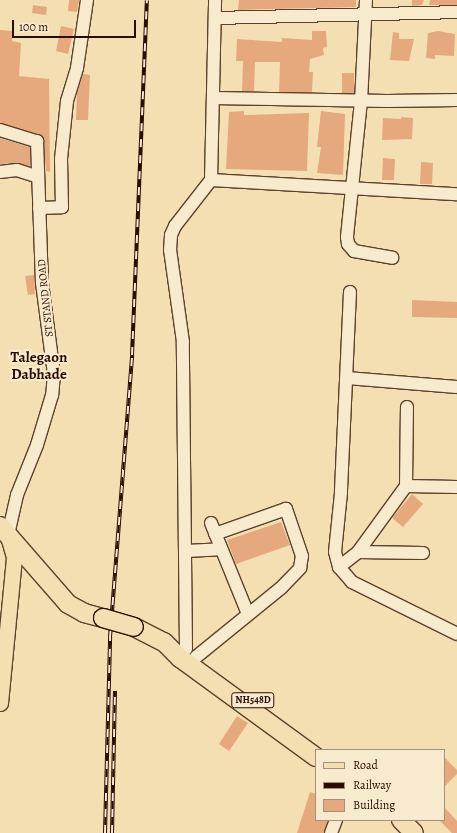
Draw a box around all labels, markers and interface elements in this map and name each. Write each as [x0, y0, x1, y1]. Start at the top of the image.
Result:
scale bar [14, 12, 138, 38]
text: 100 m [19, 19, 48, 35]
street label: ST STAND ROAD [35, 258, 57, 338]
district label: Talegaon Dabhade [11, 348, 67, 383]
road number: NH548D [231, 692, 275, 708]
legend [315, 749, 445, 821]
text: Road [353, 757, 378, 773]
text: Railway [353, 777, 391, 793]
text: Building [353, 797, 395, 813]

